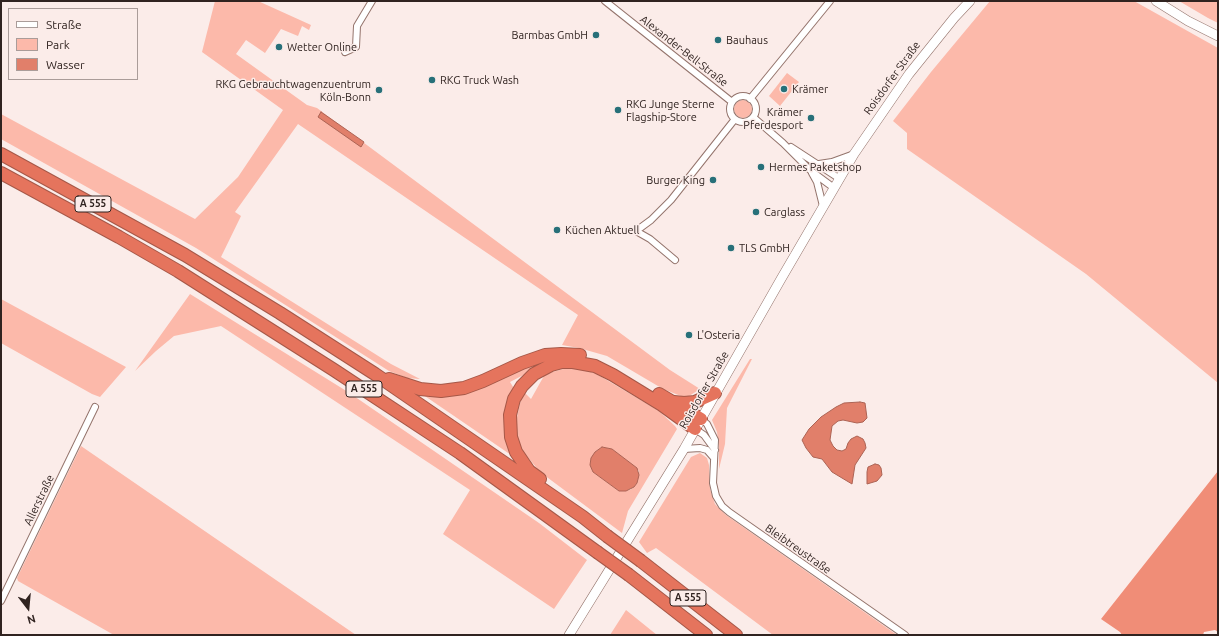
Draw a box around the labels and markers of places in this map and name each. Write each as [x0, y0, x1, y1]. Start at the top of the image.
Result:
place label: Barmbas GmbH [511, 28, 588, 42]
marker: Barmbas GmbH [591, 30, 601, 40]
place label: Bauhaus [726, 33, 768, 47]
marker: Bauhaus [713, 35, 723, 45]
place label: Wetter Online [287, 40, 357, 54]
marker: Wetter Online [274, 42, 284, 52]
place label: RKG Truck Wash [440, 73, 519, 87]
marker: RKG Truck Wash [427, 75, 437, 85]
place label: RKG Gebrauchtwagenzuentrum Köln-Bonn [215, 77, 371, 103]
place label: Krämer [792, 82, 828, 96]
marker: Krämer [779, 84, 789, 94]
marker: RKG Gebrauchtwagenzuentrum Köln-Bonn [374, 85, 384, 95]
place label: RKG Junge Sterne Flagship-Store [626, 97, 715, 123]
marker: RKG Junge Sterne Flagship-Store [613, 105, 623, 115]
place label: Krämer Pferdesport [743, 105, 803, 131]
marker: Krämer Pferdesport [806, 113, 816, 123]
place label: Hermes Paketshop [769, 160, 862, 174]
marker: Hermes Paketshop [756, 162, 766, 172]
place label: Burger King [646, 173, 705, 187]
marker: Burger King [708, 175, 718, 185]
place label: Carglass [764, 205, 805, 219]
marker: Carglass [751, 207, 761, 217]
place label: Küchen Aktuell [565, 223, 639, 237]
marker: Küchen Aktuell [552, 225, 562, 235]
place label: TLS GmbH [739, 241, 790, 255]
marker: TLS GmbH [726, 243, 736, 253]
place label: L'Osteria [697, 328, 740, 342]
marker: L'Osteria [684, 330, 694, 340]

